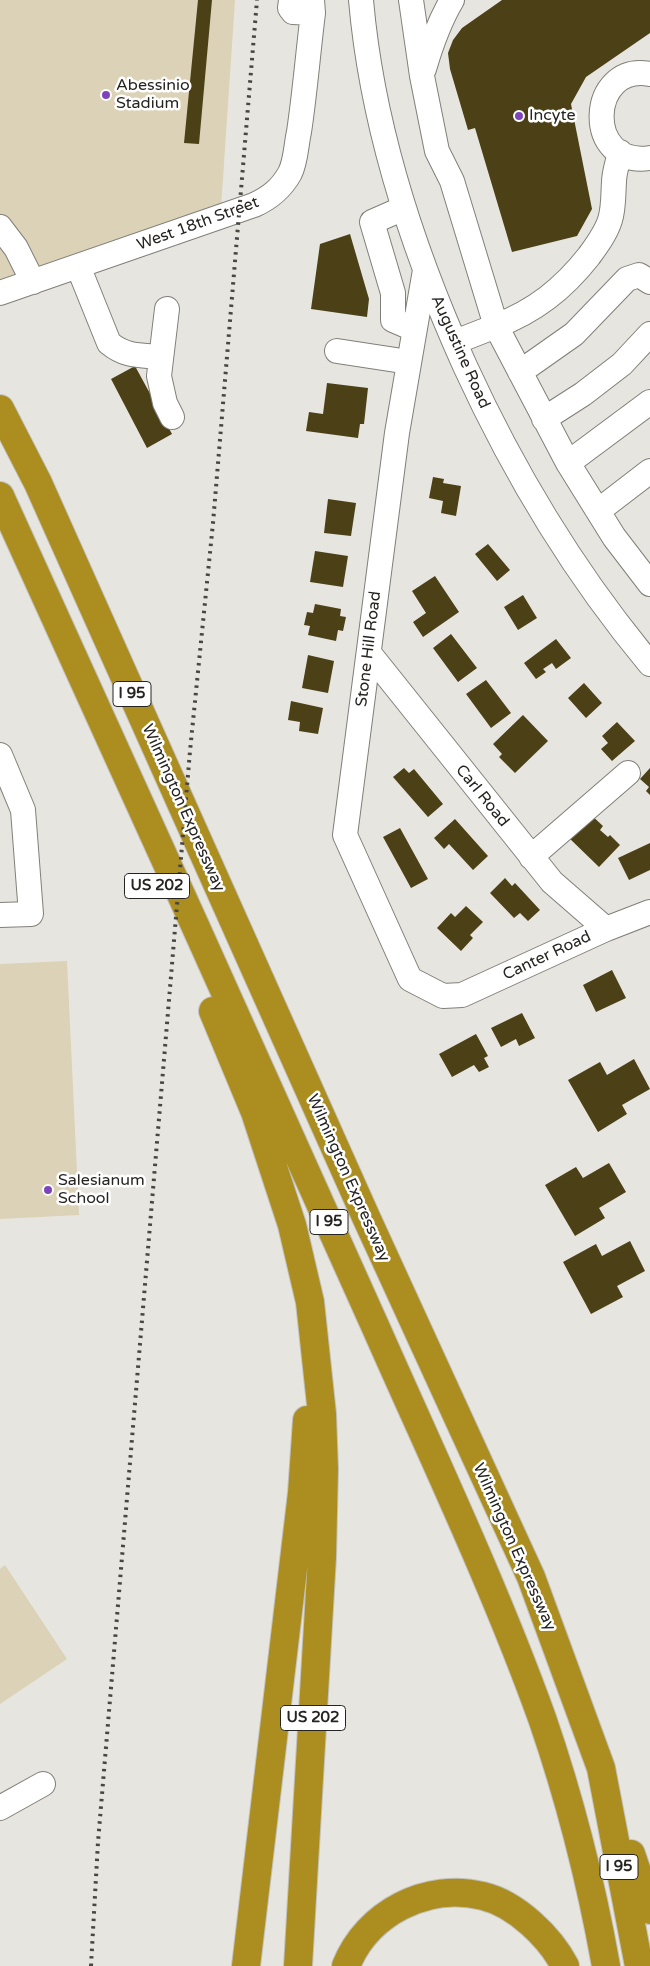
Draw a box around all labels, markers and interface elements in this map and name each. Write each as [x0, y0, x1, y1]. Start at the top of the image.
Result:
place label: Abessinio Stadium [116, 76, 190, 114]
marker: Abessinio Stadium [100, 89, 112, 101]
place label: Incyte [529, 106, 576, 126]
marker: Incyte [513, 110, 525, 122]
street label: West 18th Street [134, 193, 262, 255]
street label: Augustine Road [426, 292, 494, 412]
street label: Stone Hill Road [352, 590, 386, 708]
road number: I 95 [113, 682, 151, 706]
street label: Wilmington Expressway [137, 721, 229, 895]
street label: Carl Road [451, 761, 513, 831]
road number: US 202 [124, 874, 190, 898]
street label: Canter Road [500, 927, 594, 985]
street label: Wilmington Expressway [302, 1091, 394, 1265]
place label: Salesianum School [58, 1171, 145, 1209]
marker: Salesianum School [42, 1184, 54, 1196]
road number: I 95 [310, 1210, 348, 1234]
street label: Wilmington Expressway [468, 1460, 560, 1634]
road number: US 202 [280, 1706, 346, 1730]
road number: I 95 [600, 1854, 638, 1880]

